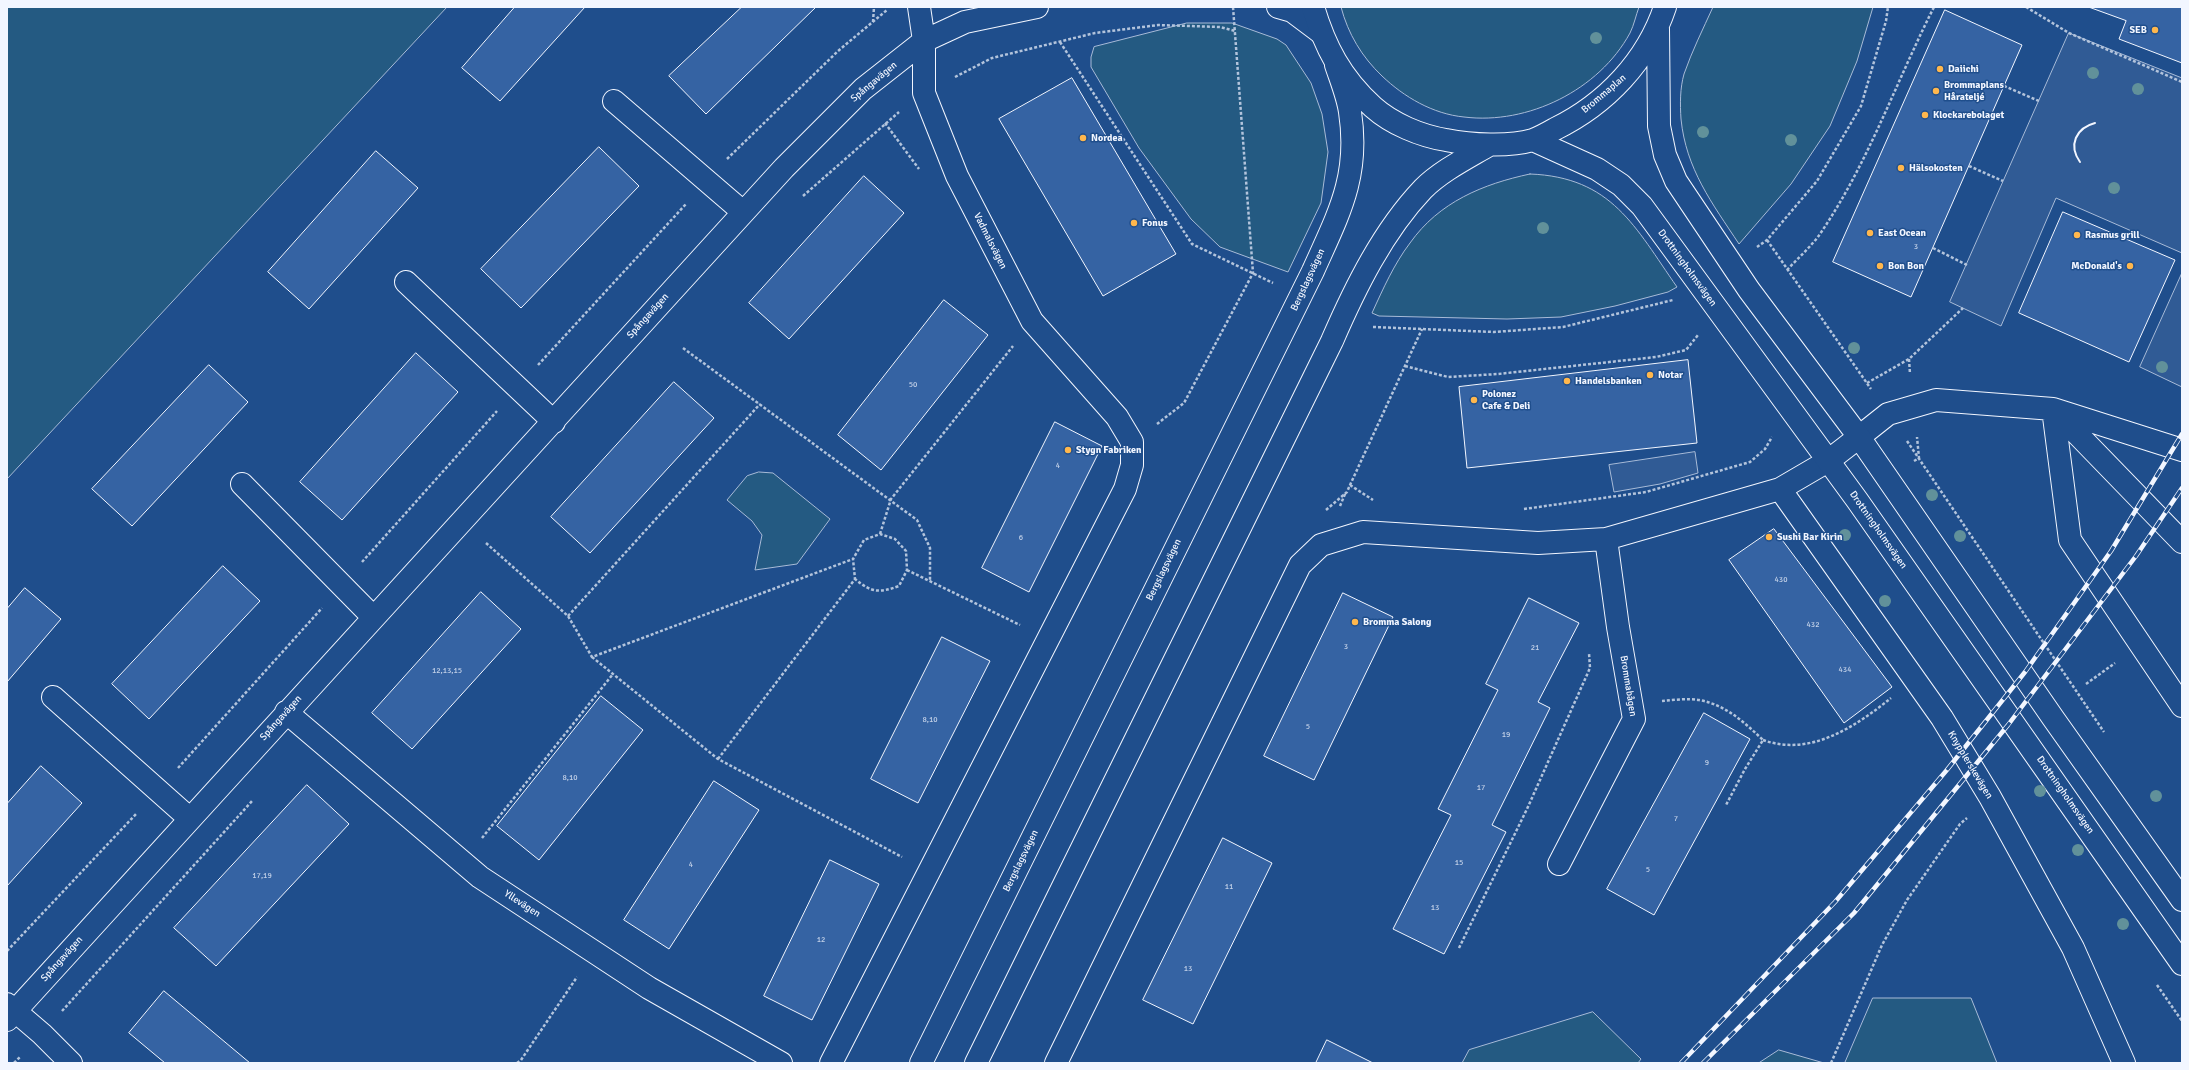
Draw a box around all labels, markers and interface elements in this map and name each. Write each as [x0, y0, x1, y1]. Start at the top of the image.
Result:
place label: SEB [2130, 24, 2147, 36]
marker: SEB [2150, 25, 2160, 35]
street label: Spångavägen [848, 59, 900, 105]
place label: Daiichi [1948, 63, 1979, 75]
marker: Daiichi [1935, 64, 1945, 74]
street label: Brommaplan [1579, 72, 1629, 116]
place label: Brommaplans Hårateljé [1944, 79, 2004, 102]
marker: Brommaplans Hårateljé [1931, 86, 1941, 96]
place label: Klockarebolaget [1933, 109, 2004, 121]
marker: Klockarebolaget [1920, 110, 1930, 120]
place label: Nordea [1091, 132, 1123, 144]
marker: Nordea [1078, 133, 1088, 143]
place label: Hälsokosten [1909, 162, 1963, 174]
marker: Hälsokosten [1896, 163, 1906, 173]
street label: Vadmalsvägen [971, 211, 1009, 271]
place label: Fonus [1142, 217, 1168, 229]
marker: Fonus [1129, 218, 1139, 228]
street label: Drottningholmsvägen [1655, 227, 1719, 309]
place label: East Ocean [1878, 227, 1926, 239]
marker: East Ocean [1865, 228, 1875, 238]
place label: Rasmus grill [2085, 229, 2140, 241]
marker: Rasmus grill [2072, 230, 2082, 240]
house number: 3 [1914, 242, 1918, 252]
street label: Bergslagsvägen [1288, 247, 1328, 313]
place label: Bon Bon [1888, 260, 1924, 272]
place label: McDonald's [2071, 260, 2122, 272]
marker: Bon Bon [1875, 261, 1885, 271]
marker: McDonald's [2125, 261, 2135, 271]
street label: Spångavägen [625, 291, 671, 341]
place label: Notar [1658, 369, 1683, 381]
marker: Notar [1645, 370, 1655, 380]
place label: Handelsbanken [1575, 375, 1642, 387]
marker: Handelsbanken [1562, 376, 1572, 386]
house number: 50 [909, 380, 917, 390]
place label: Polonez Cafe & Deli [1482, 388, 1530, 412]
marker: Polonez Cafe & Deli [1469, 395, 1479, 405]
place label: Stygn Fabriken [1076, 444, 1141, 456]
marker: Stygn Fabriken [1063, 445, 1073, 455]
house number: 4 [1056, 461, 1060, 471]
street label: Drottningholmsvägen [1847, 489, 1909, 571]
place label: Sushi Bar Kirin [1777, 531, 1842, 543]
marker: Sushi Bar Kirin [1764, 532, 1774, 542]
house number: 6 [1019, 533, 1023, 543]
street label: Bergslagsvägen [1144, 537, 1184, 603]
house number: 430 [1775, 575, 1787, 585]
place label: Bromma Salong [1363, 616, 1431, 628]
marker: Bromma Salong [1350, 617, 1360, 627]
house number: 432 [1807, 620, 1819, 630]
house number: 3 [1344, 642, 1348, 652]
house number: 21 [1531, 643, 1539, 653]
street label: Brommabågen [1617, 655, 1639, 717]
house number: 434 [1839, 665, 1851, 675]
house number: 12,13,15 [432, 666, 462, 676]
street label: Spångavägen [258, 693, 304, 743]
house number: 8,10 [922, 715, 938, 725]
house number: 5 [1306, 722, 1310, 732]
street label: Knypplerskevägen [1945, 729, 1995, 801]
house number: 19 [1502, 730, 1510, 740]
street label: Drottningholmsvägen [2034, 754, 2096, 836]
house number: 9 [1705, 758, 1709, 768]
house number: 8,10 [562, 773, 578, 783]
house number: 17 [1477, 783, 1485, 793]
house number: 7 [1674, 814, 1678, 824]
street label: Bergslagsvägen [1001, 828, 1041, 894]
house number: 15 [1455, 858, 1463, 868]
house number: 4 [689, 860, 693, 870]
house number: 5 [1646, 865, 1650, 875]
house number: 17,19 [252, 871, 272, 881]
house number: 11 [1225, 882, 1233, 892]
street label: Yllevägen [502, 888, 542, 920]
house number: 13 [1431, 903, 1439, 913]
street label: Spångavägen [39, 934, 85, 984]
house number: 12 [817, 935, 825, 945]
house number: 13 [1184, 964, 1192, 974]

